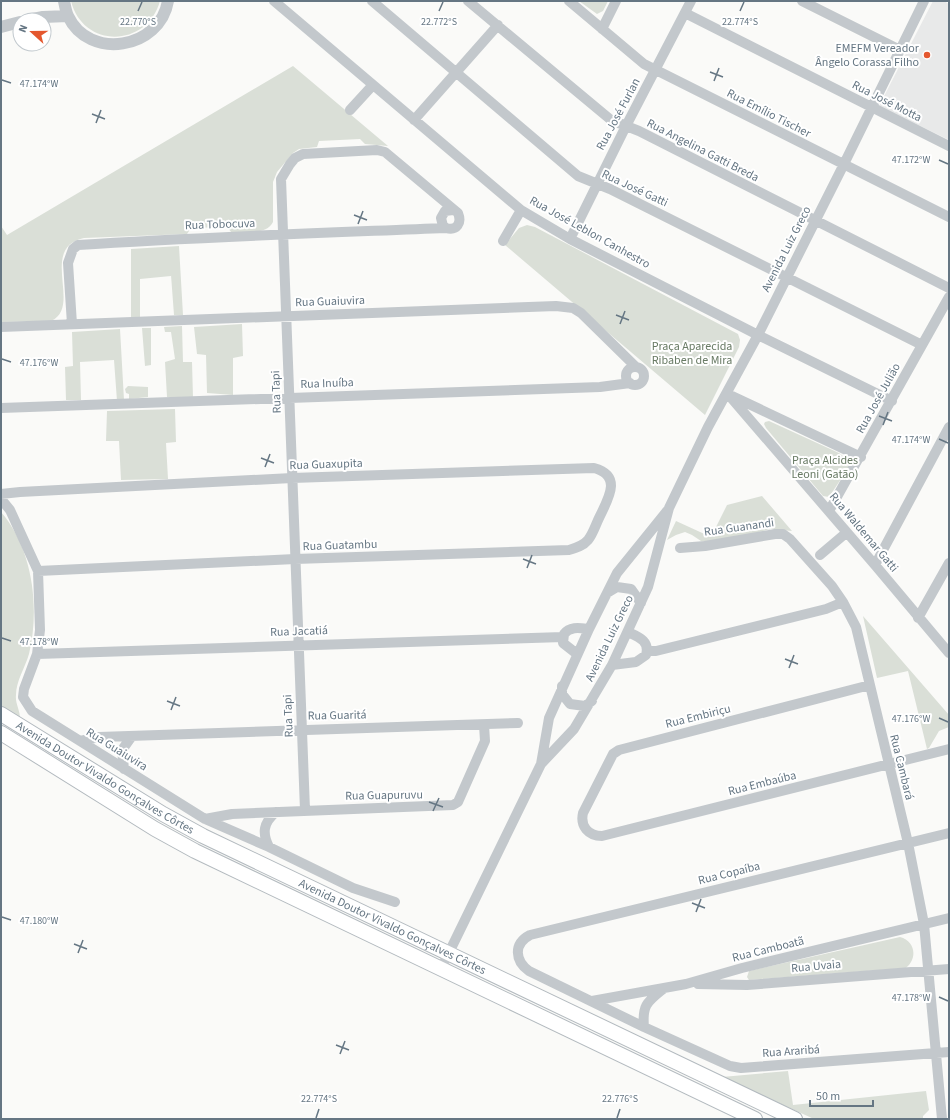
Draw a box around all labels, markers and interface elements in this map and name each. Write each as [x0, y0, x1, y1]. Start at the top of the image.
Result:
north arrow [12, 12, 52, 52]
text: 22.770°S [120, 15, 156, 29]
text: 22.772°S [421, 15, 457, 29]
text: 22.774°S [722, 15, 758, 29]
text: N [15, 22, 31, 35]
place label: EMEFM Vereador Ângelo Corassa Filho [815, 40, 920, 71]
marker: EMEFM Vereador Ângelo Corassa Filho [922, 50, 932, 60]
street label: Rua José Furlan [592, 75, 645, 153]
text: 47.174°W [20, 77, 58, 91]
street label: Rua José Motta [849, 77, 925, 126]
street label: Rua Emílio Tischer [724, 85, 815, 142]
street label: Rua Angelina Gatti Breda [644, 115, 762, 186]
text: 47.172°W [892, 153, 930, 167]
street label: Rua José Gatti [599, 166, 671, 211]
street label: Rua José Leblon Canhestro [526, 192, 653, 273]
street label: Avenida Luiz Greco [757, 203, 815, 295]
street label: Rua Tobocuva [184, 215, 256, 234]
street label: Rua Guaiuvira [295, 292, 365, 311]
park label: Praça Aparecida Ribaben de Mira [652, 338, 732, 369]
text: 47.176°W [20, 356, 58, 370]
street label: Rua José Julião [852, 360, 905, 437]
street label: Rua Tapi [267, 370, 286, 414]
street label: Rua Inuíba [300, 374, 354, 393]
text: 47.174°W [892, 433, 930, 447]
park label: Praça Alcides Leoni (Gatão) [792, 452, 858, 483]
street label: Rua Guaxupita [289, 455, 363, 474]
street label: Rua Waldemar Gatti [825, 489, 902, 576]
street label: Rua Guanandi [703, 514, 775, 541]
street label: Rua Guatambu [302, 536, 378, 555]
street label: Avenida Luiz Greco [581, 592, 638, 684]
street label: Rua Jacatiá [270, 622, 328, 641]
text: 47.178°W [20, 635, 58, 649]
street label: Rua Tapi [279, 694, 298, 738]
street label: Rua Embiriçu [664, 700, 733, 733]
street label: Rua Guaritá [307, 706, 367, 725]
text: 47.176°W [892, 712, 930, 726]
street label: Avenida Doutor Vivaldo Gonçalves Côrtes [13, 717, 197, 838]
street label: Rua Guaiuvira [83, 724, 151, 775]
street label: Rua Cambará [885, 733, 918, 802]
street label: Rua Embaúba [726, 767, 798, 800]
street label: Rua Guapuruvu [345, 786, 423, 805]
street label: Rua Copaíba [696, 858, 762, 889]
street label: Avenida Doutor Vivaldo Gonçalves Côrtes [296, 875, 489, 979]
text: 47.180°W [20, 914, 58, 928]
street label: Rua Camboatã [730, 932, 806, 967]
street label: Rua Uvaia [790, 956, 842, 977]
text: 47.178°W [892, 991, 930, 1005]
street label: Rua Araribá [762, 1041, 821, 1062]
scale bar [810, 1082, 873, 1108]
text: 50 m [816, 1088, 840, 1105]
text: 22.774°S [301, 1092, 337, 1106]
text: 22.776°S [602, 1092, 638, 1106]

